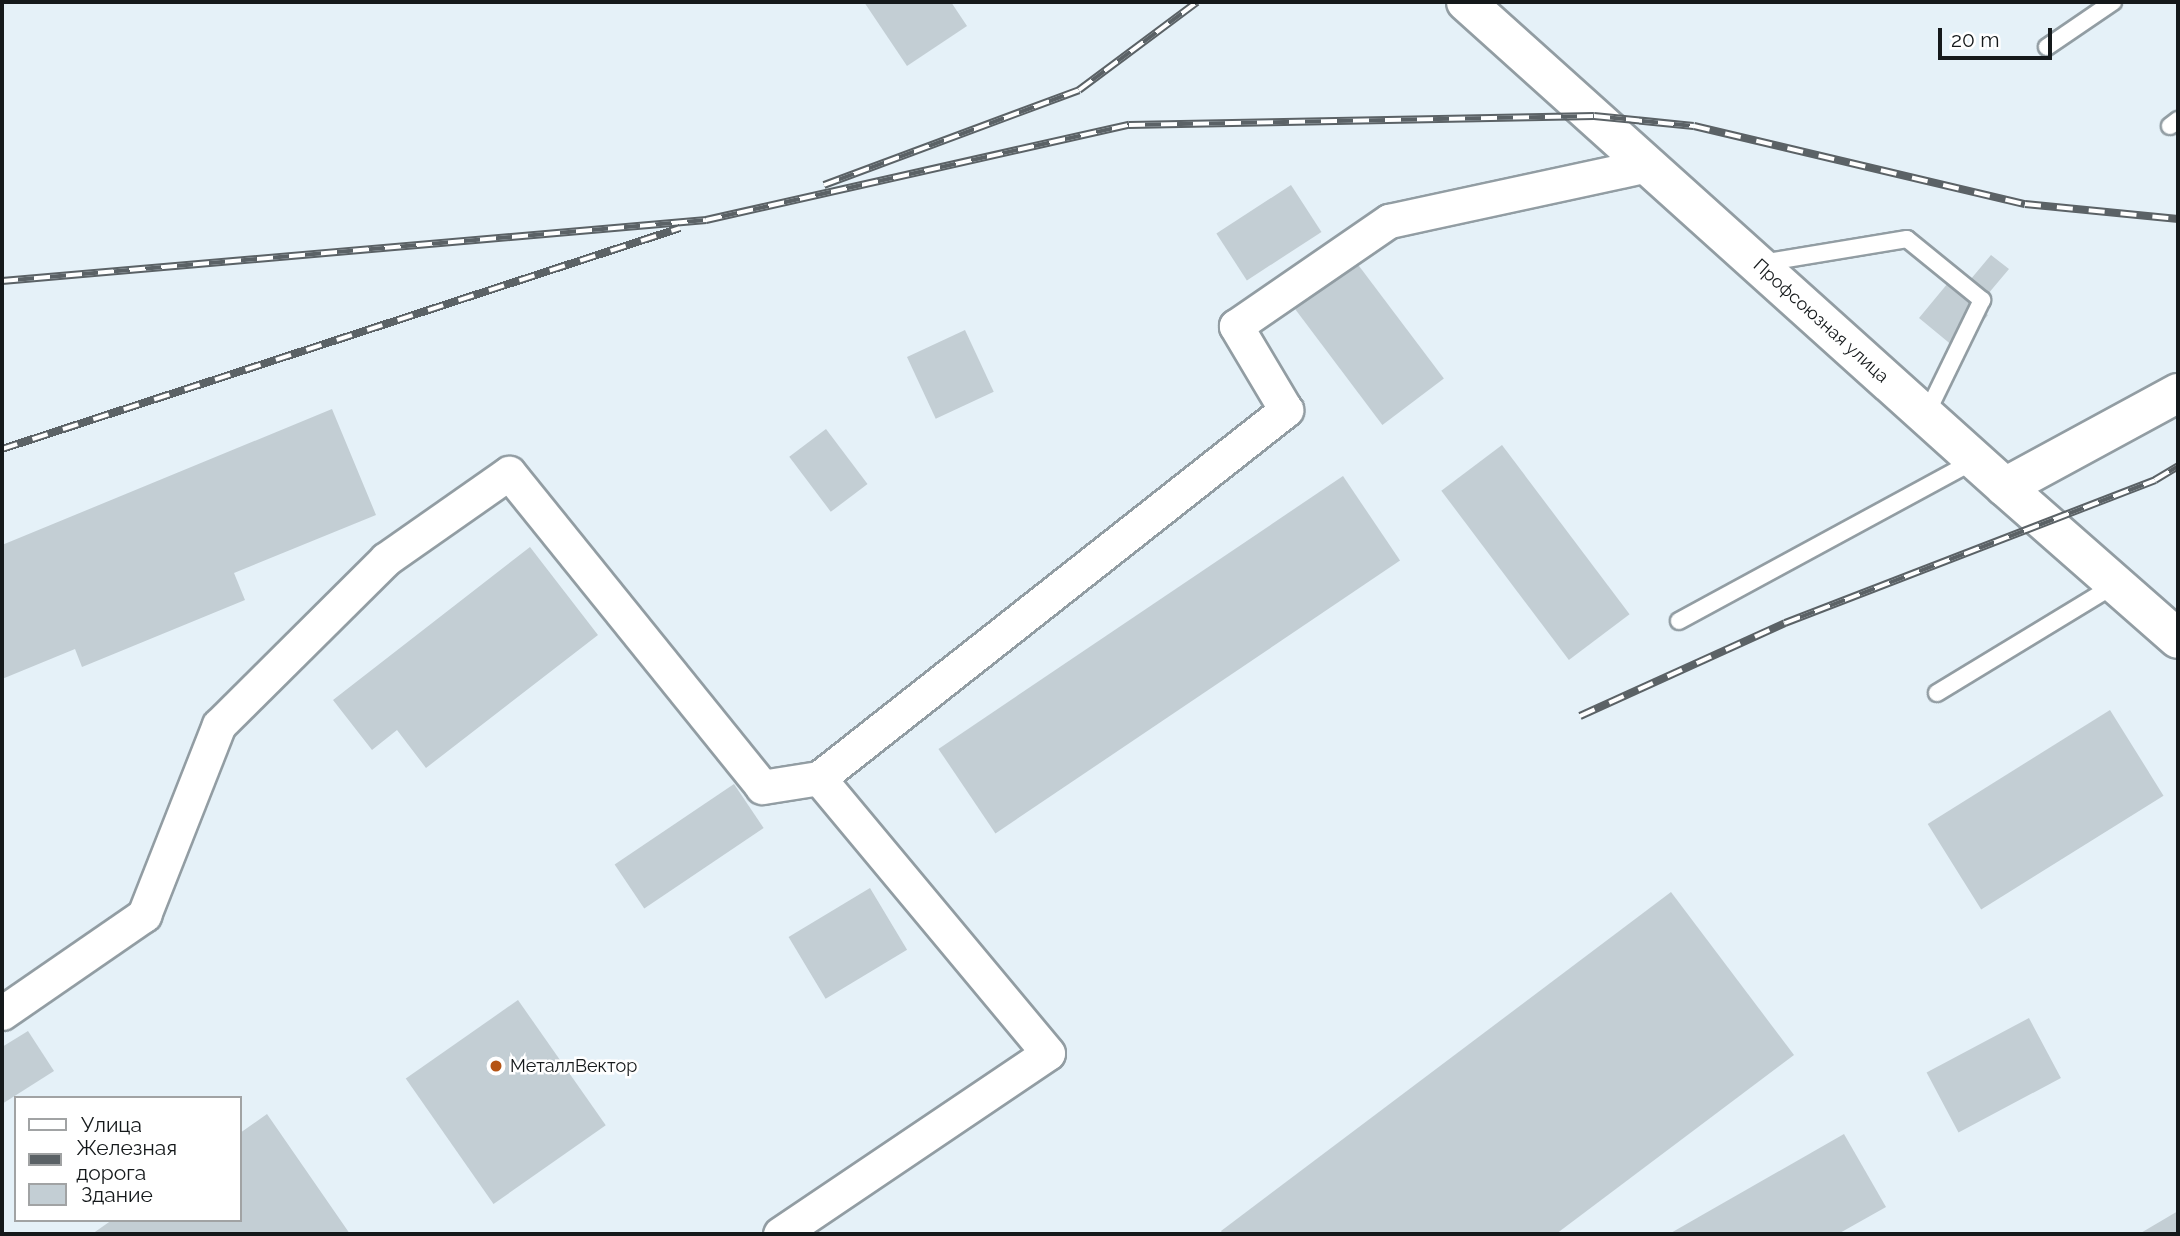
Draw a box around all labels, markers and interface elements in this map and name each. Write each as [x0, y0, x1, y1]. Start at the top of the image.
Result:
scale bar [1942, 14, 2056, 58]
text: 20 m [1951, 27, 1999, 52]
street label: Профсоюзная улица [1749, 254, 1893, 388]
place label: МеталлВектор [510, 1055, 637, 1077]
marker: МеталлВектор [488, 1058, 504, 1074]
legend [14, 1096, 242, 1222]
text: Улица [81, 1112, 142, 1137]
text: Железная дорога [76, 1135, 177, 1185]
text: Здание [81, 1182, 153, 1207]

